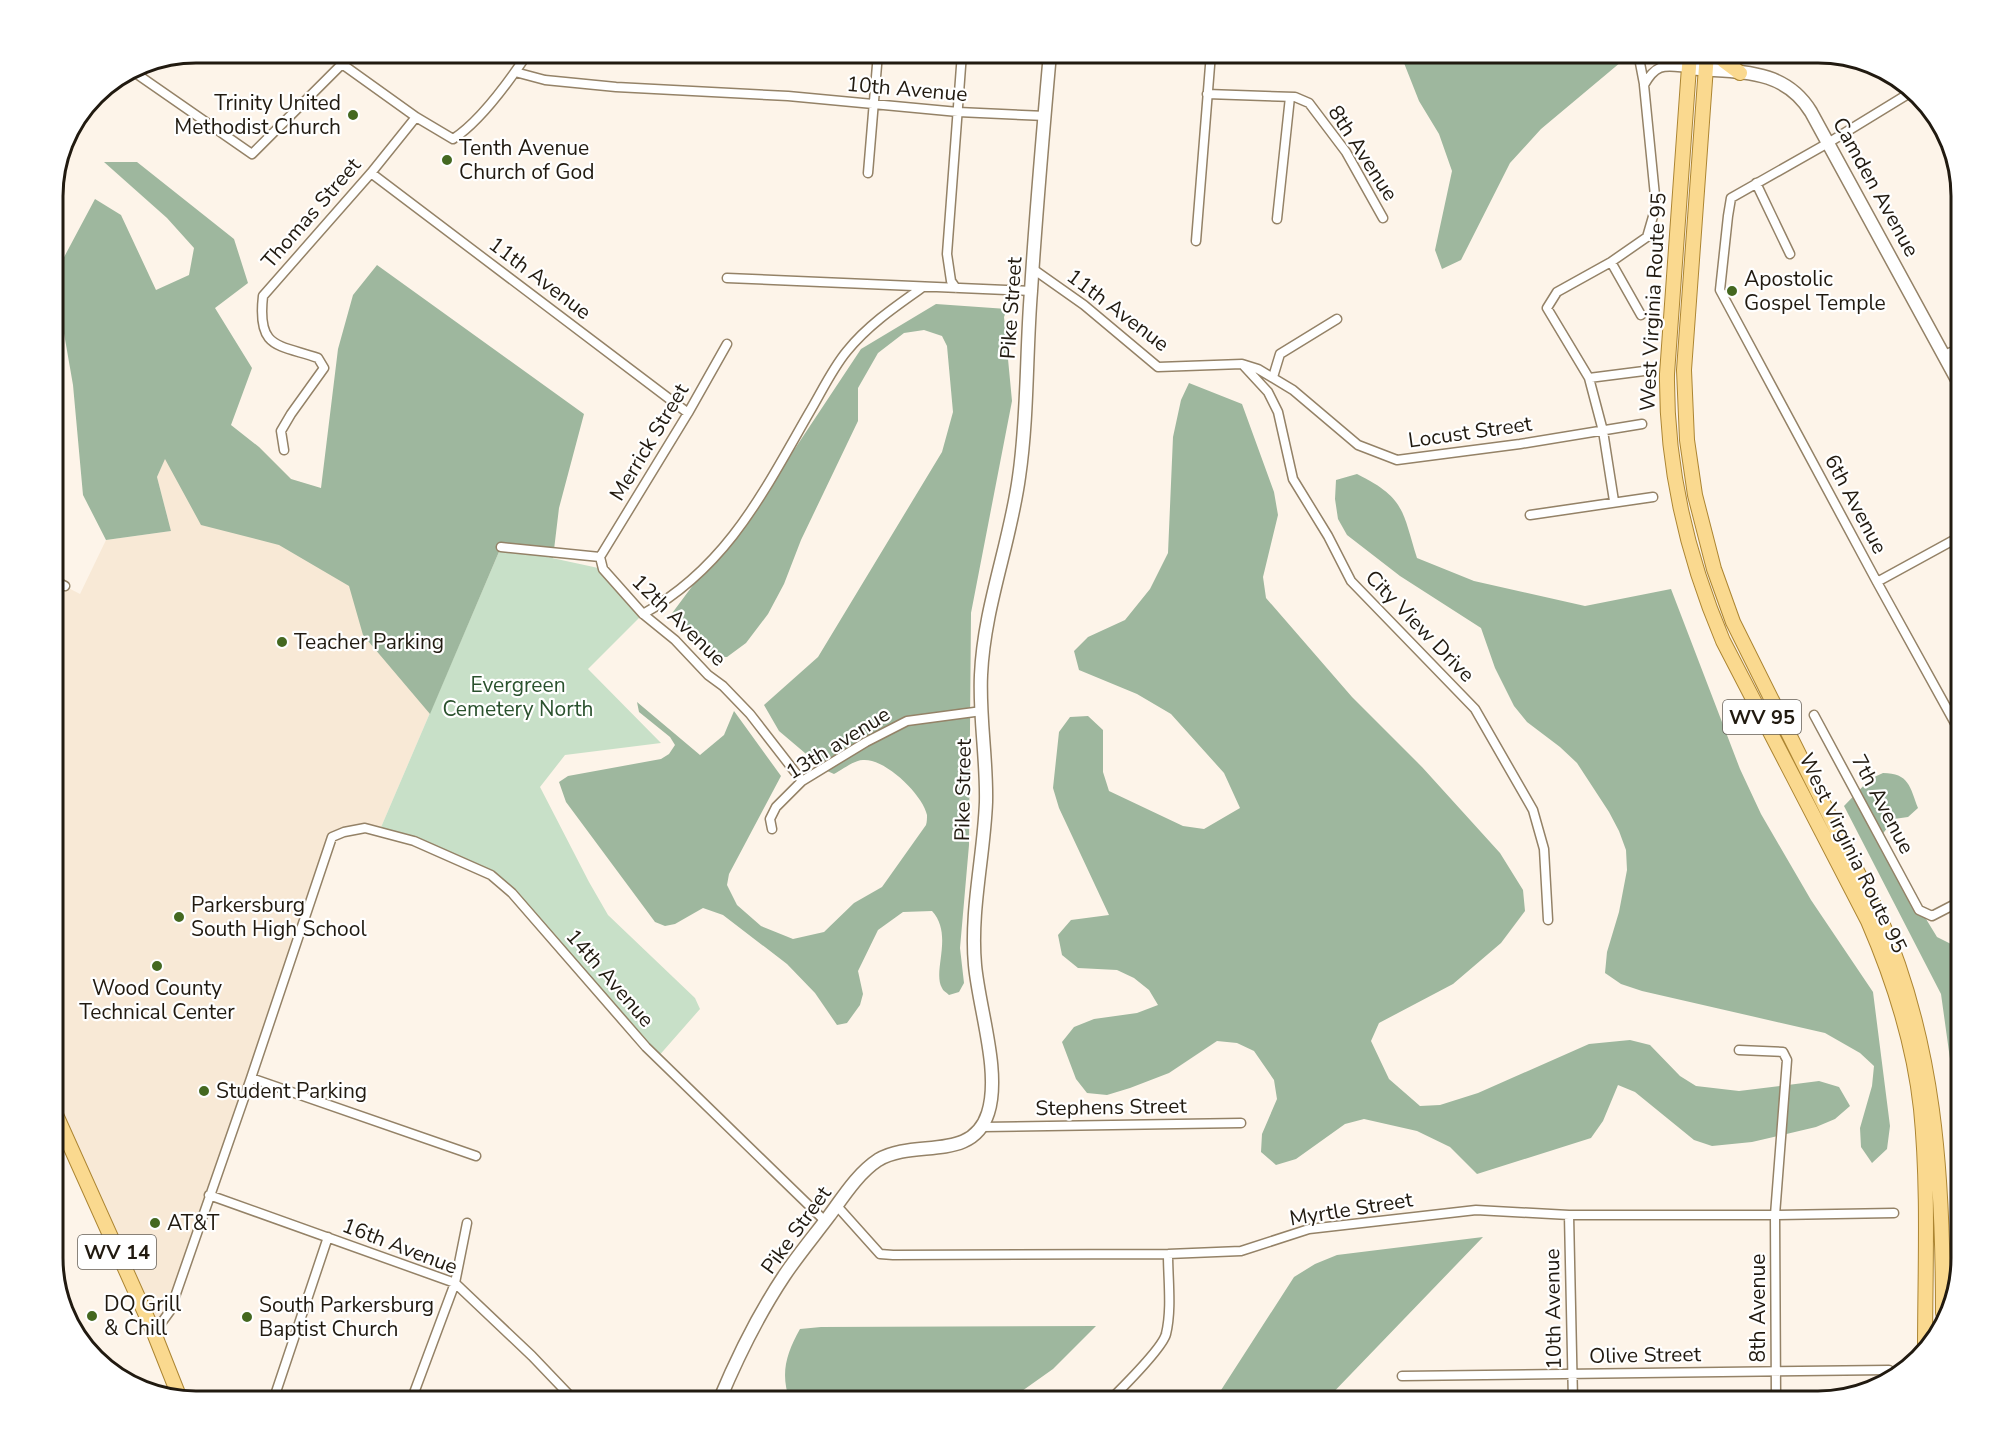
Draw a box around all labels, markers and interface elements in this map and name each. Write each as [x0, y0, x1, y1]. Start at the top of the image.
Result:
street label: 10th Avenue [845, 70, 969, 108]
place label: Trinity United Methodist Church [174, 89, 341, 141]
street label: 8th Avenue [1322, 100, 1404, 206]
marker: Trinity United Methodist Church [346, 108, 360, 122]
street label: Camden Avenue [1826, 112, 1926, 262]
place label: Tenth Avenue Church of God [459, 134, 594, 186]
street label: Thomas Street [255, 151, 367, 274]
marker: Tenth Avenue Church of God [440, 153, 454, 167]
street label: West Virginia Route 95 [1633, 192, 1673, 412]
street label: 11th Avenue [483, 230, 597, 326]
street label: Pike Street [993, 255, 1029, 360]
street label: 11th Avenue [1061, 262, 1175, 358]
place label: Apostolic Gospel Temple [1744, 265, 1886, 317]
marker: Apostolic Gospel Temple [1725, 284, 1739, 298]
street label: Merrick Street [603, 378, 695, 506]
street label: Locust Street [1406, 409, 1534, 455]
street label: 6th Avenue [1818, 449, 1894, 559]
street label: City View Drive [1359, 564, 1481, 688]
street label: 12th Avenue [626, 568, 732, 672]
place label: Teacher Parking [294, 628, 444, 656]
marker: Teacher Parking [275, 635, 289, 649]
park label: Evergreen Cemetery North [442, 671, 594, 723]
street label: 13th avenue [781, 700, 895, 786]
road number: WV 95 [1723, 700, 1801, 734]
street label: Pike Street [948, 738, 978, 841]
street label: West Virginia Route 95 [1792, 748, 1914, 958]
street label: 7th Avenue [1845, 749, 1921, 859]
place label: Parkersburg South High School [191, 891, 367, 943]
marker: Parkersburg South High School [172, 910, 186, 924]
street label: 14th Avenue [560, 923, 660, 1033]
marker: Wood County Technical Center [150, 959, 164, 973]
place label: Wood County Technical Center [79, 974, 235, 1026]
place label: Student Parking [216, 1077, 367, 1105]
marker: Student Parking [197, 1084, 211, 1098]
street label: Stephens Street [1035, 1092, 1188, 1122]
street label: Pike Street [755, 1180, 838, 1280]
street label: Myrtle Street [1287, 1185, 1415, 1233]
place label: AT&T [167, 1209, 220, 1237]
street label: 16th Avenue [338, 1211, 462, 1281]
marker: AT&T [148, 1216, 162, 1230]
road number: WV 14 [78, 1235, 156, 1269]
street label: 10th Avenue [1538, 1248, 1568, 1370]
street label: 8th Avenue [1744, 1254, 1772, 1362]
place label: DQ Grill & Chill [104, 1290, 182, 1342]
place label: South Parkersburg Baptist Church [259, 1291, 434, 1343]
marker: DQ Grill & Chill [85, 1309, 99, 1323]
marker: South Parkersburg Baptist Church [240, 1310, 254, 1324]
street label: Olive Street [1589, 1340, 1702, 1370]

